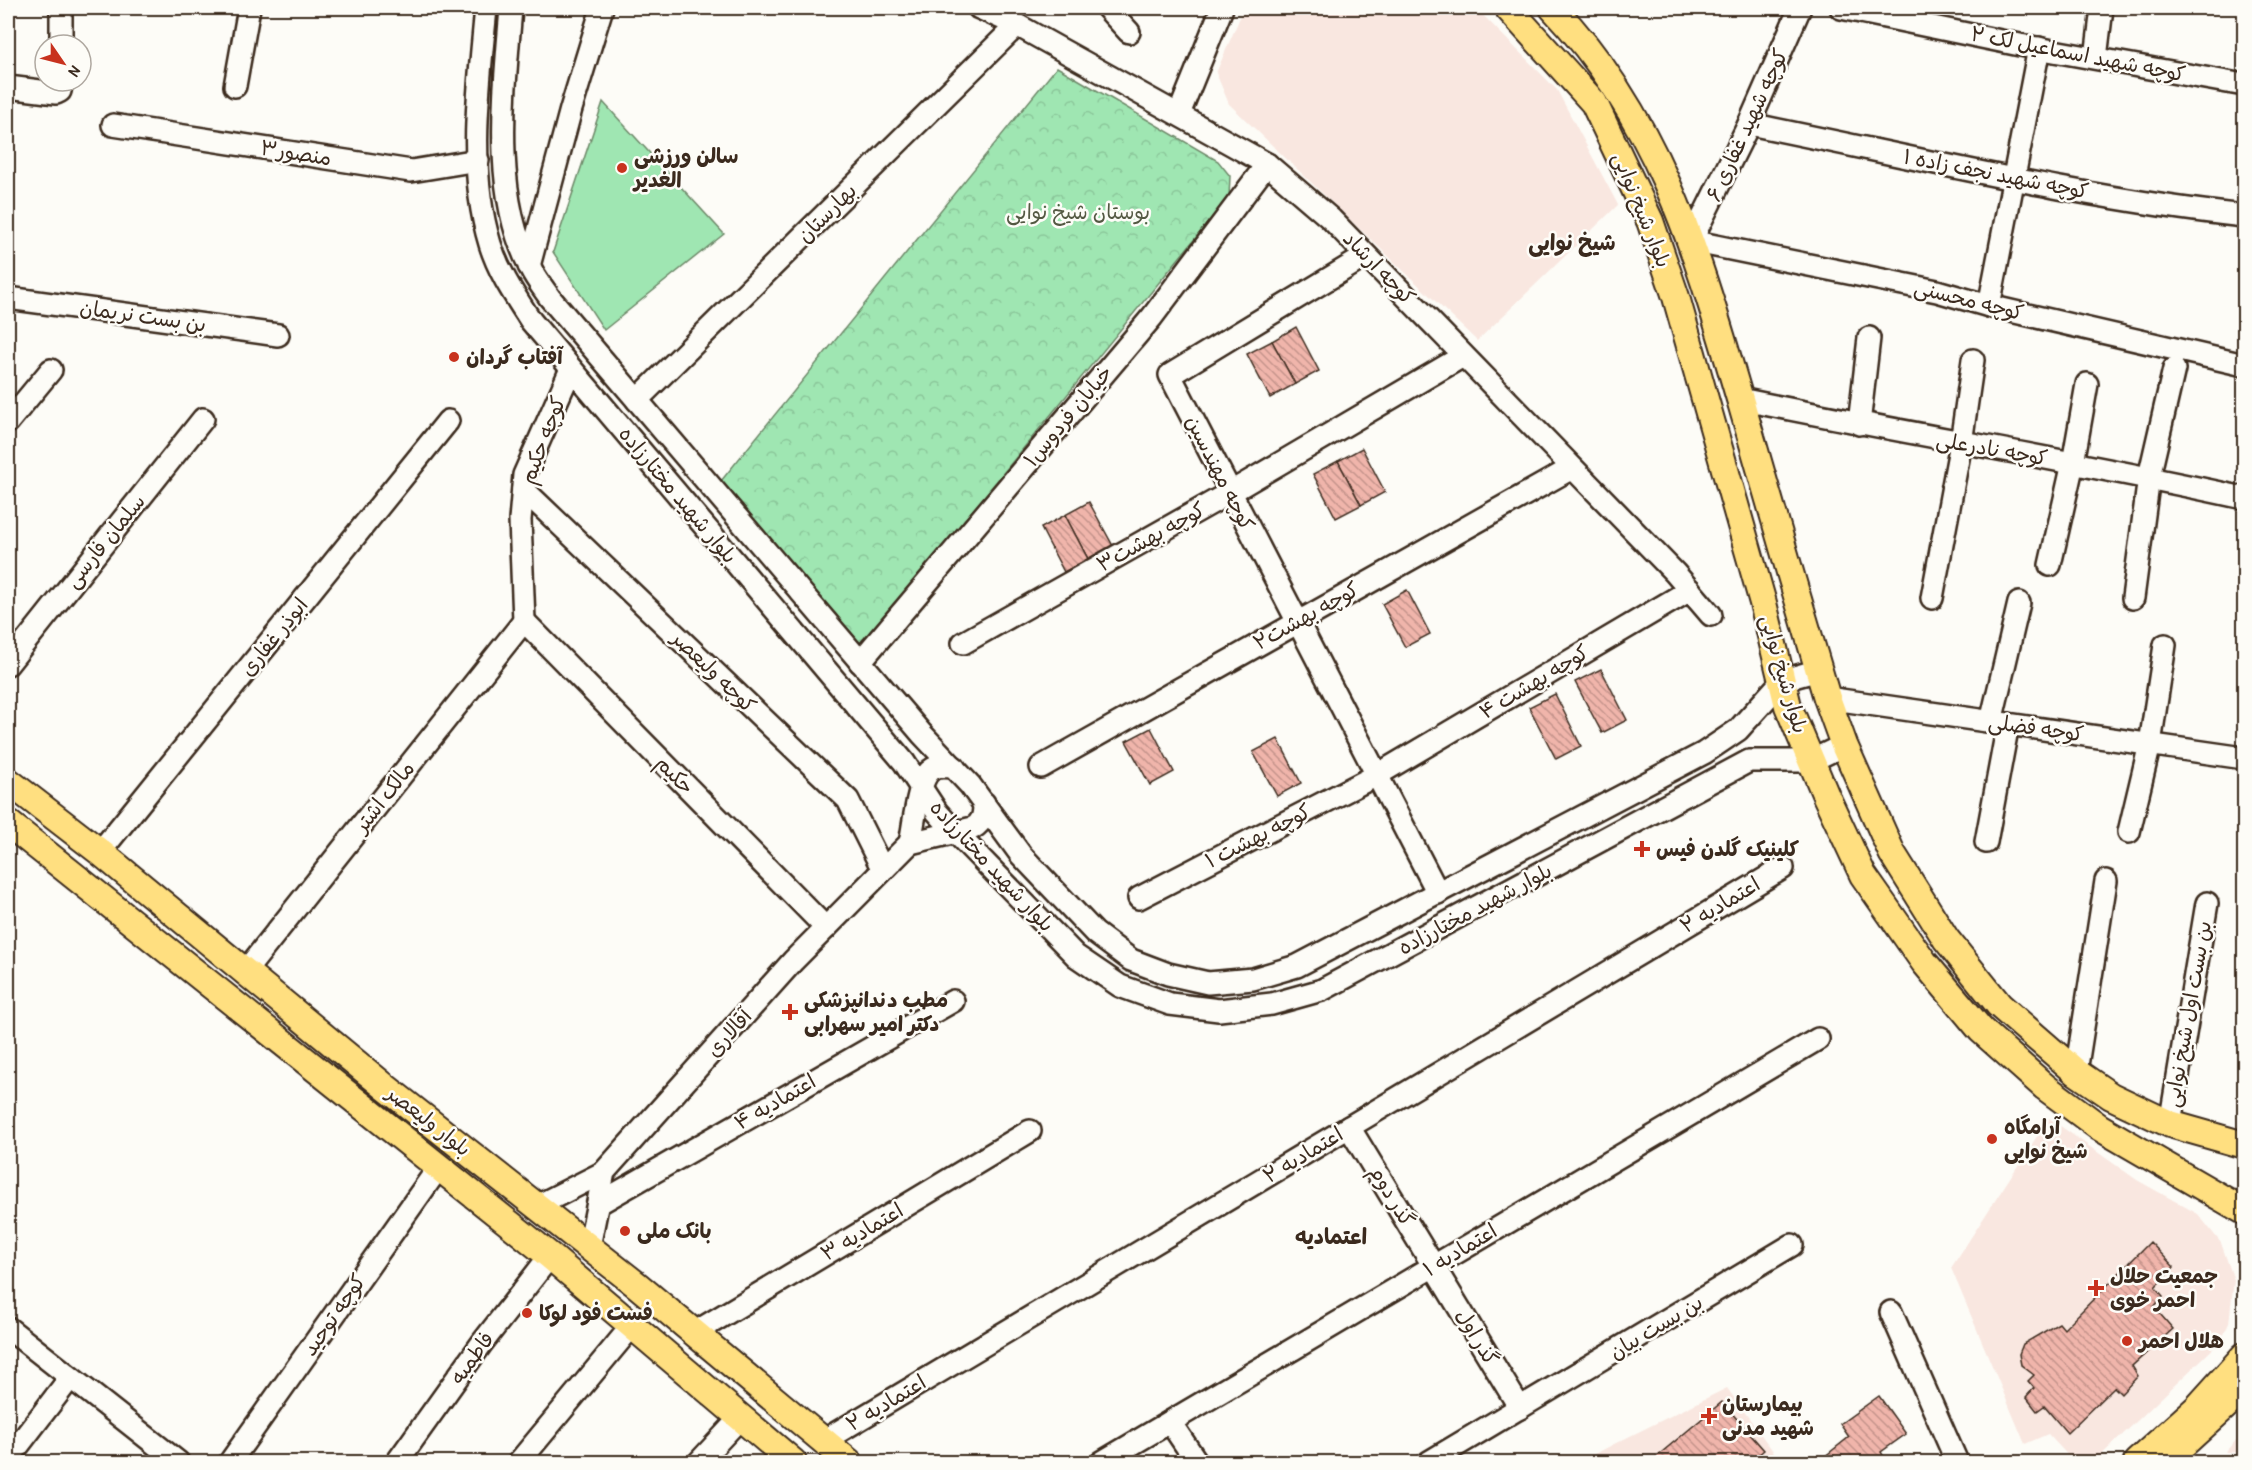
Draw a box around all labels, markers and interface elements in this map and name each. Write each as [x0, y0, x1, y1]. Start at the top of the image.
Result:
street label: کوچه شهید اسماعیل لک ۲ [1968, 18, 2188, 89]
north arrow [33, 33, 93, 93]
street label: کوچه شهید غفاری ۶ [1698, 44, 1795, 206]
text: N [64, 62, 87, 82]
street label: منصور۳ [258, 133, 334, 172]
place label: سالن ورزشی الغدیر [632, 141, 738, 194]
street label: کوچه شهید نجف زاده ۱ [1901, 141, 2091, 206]
street label: بلوار شیخ نوایی [1606, 148, 1679, 272]
marker: سالن ورزشی الغدیر [615, 161, 629, 175]
street label: بهارستان [790, 176, 863, 249]
park label: بوستان شیخ نوایی [1006, 197, 1150, 226]
street label: کوچه ارشاد [1337, 224, 1422, 311]
district label: شیخ نوایی [1528, 227, 1616, 257]
street label: کوچه محسنی [1911, 272, 2027, 327]
street label: بن بست نریمان [78, 292, 208, 339]
place label: آفتاب گردان [466, 342, 564, 371]
marker: آفتاب گردان [447, 350, 461, 364]
street label: خیابان فردوس۱ [1016, 359, 1119, 473]
street label: کوچه حکیم [513, 392, 574, 489]
street label: کوچه مهندسین [1179, 410, 1262, 535]
street label: بلوار شهید مختارزاده [612, 420, 744, 569]
street label: کوچه نادرعلی [1934, 424, 2050, 473]
street label: سلمان فارسی [58, 487, 152, 594]
street label: کوچه بهشت۳ [1091, 495, 1210, 578]
street label: کوچه بهشت۲ [1247, 574, 1364, 657]
street label: ابوذر غفاری [233, 591, 314, 682]
street label: بلوار شیخ نوایی [1754, 611, 1815, 737]
street label: کوچه ولیعصر [664, 623, 763, 719]
street label: کوچه بهشت ۴ [1473, 637, 1594, 726]
street label: کوچه فضلی [1986, 706, 2086, 749]
street label: حکیم [648, 749, 701, 802]
street label: مالک اشتر [345, 755, 421, 840]
street label: بلوار شهید مختارزاده [924, 793, 1061, 938]
street label: کوچه بهشت ۱ [1200, 796, 1316, 875]
place label: کلینیک گلدن فیس [1656, 834, 1800, 863]
marker: کلینیک گلدن فیس [1633, 840, 1651, 858]
street label: بلوار شهید مختارزاده [1393, 856, 1557, 961]
street label: اعتمادیه ۲ [1674, 869, 1765, 940]
street label: بن بست اول شیخ نوایی [2157, 918, 2218, 1109]
place label: مطب دندانپزشکی دکتر امیر سهرابی [804, 985, 948, 1038]
street label: آقالاری [699, 1001, 759, 1063]
marker: مطب دندانپزشکی دکتر امیر سهرابی [781, 1003, 799, 1021]
street label: اعتمادیه ۴ [728, 1066, 821, 1137]
street label: بلوار ولیعصر [380, 1077, 477, 1163]
place label: آرامگاه شیخ نوایی [2004, 1112, 2088, 1165]
street label: اعتمادیه ۲ [1257, 1119, 1348, 1190]
marker: آرامگاه شیخ نوایی [1985, 1132, 1999, 1146]
street label: گذر دوم [1361, 1160, 1422, 1233]
street label: اعتمادیه ۳ [815, 1196, 908, 1268]
place label: بانک ملی [637, 1216, 711, 1245]
street label: اعتمادیه ۱ [1417, 1216, 1502, 1283]
district label: اعتمادیه [1295, 1221, 1367, 1251]
marker: بانک ملی [618, 1224, 632, 1238]
place label: جمعیت حلال احمر خوی [2110, 1261, 2218, 1314]
street label: کوچه توحید [295, 1268, 372, 1362]
marker: جمعیت حلال احمر خوی [2087, 1279, 2105, 1297]
street label: بن بست بیان [1603, 1287, 1708, 1366]
place label: فست فود لوکا [539, 1298, 653, 1327]
street label: گذر اول [1449, 1303, 1506, 1371]
marker: فست فود لوکا [520, 1306, 534, 1320]
street label: فاطمیه [443, 1325, 501, 1390]
place label: هلال احمر [2137, 1326, 2224, 1355]
marker: هلال احمر [2120, 1334, 2134, 1348]
street label: اعتمادیه ۲ [840, 1367, 931, 1438]
place label: بیمارستان شهید مدنی [1722, 1389, 1814, 1442]
marker: بیمارستان شهید مدنی [1700, 1407, 1718, 1425]

